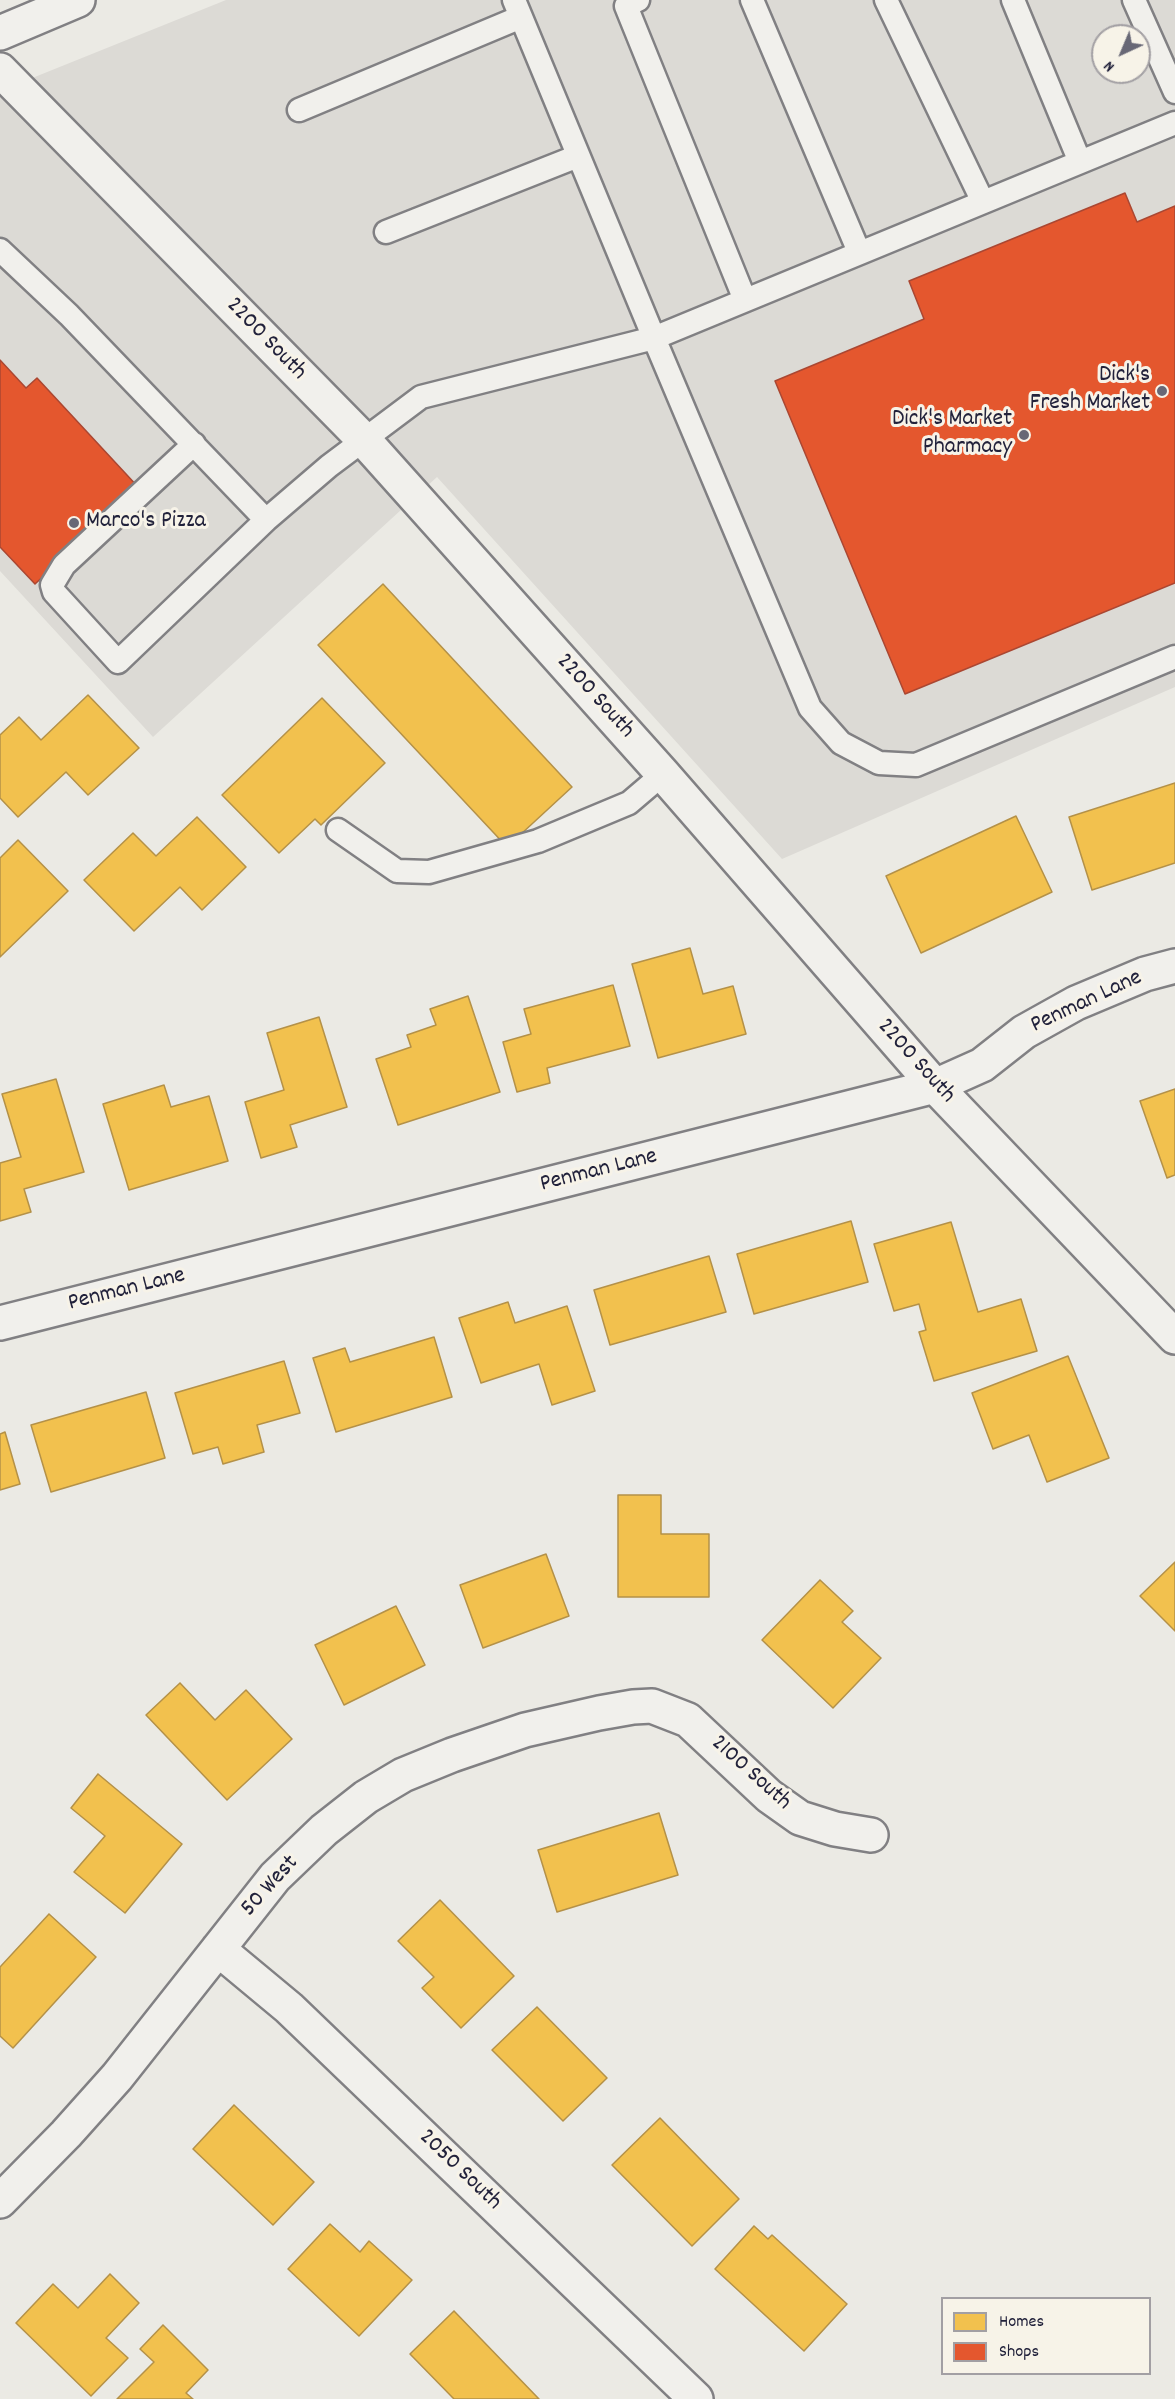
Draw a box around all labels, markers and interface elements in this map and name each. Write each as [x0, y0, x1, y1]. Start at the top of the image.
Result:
north arrow [1091, 24, 1151, 84]
text: N [1099, 55, 1120, 77]
street label: 2200 South [218, 293, 312, 387]
place label: Dick's Fresh Market [1030, 363, 1150, 419]
marker: Dick's Fresh Market [1155, 384, 1169, 398]
place label: Dick's Market Pharmacy [892, 407, 1012, 463]
marker: Dick's Market Pharmacy [1017, 428, 1031, 442]
place label: Marco's Pizza [86, 509, 206, 537]
marker: Marco's Pizza [67, 516, 81, 530]
street label: 2200 South [548, 649, 640, 745]
street label: Penman Lane [1027, 965, 1147, 1041]
street label: 2200 South [869, 1014, 961, 1110]
street label: Penman Lane [537, 1144, 661, 1200]
street label: Penman Lane [65, 1263, 189, 1319]
street label: 2100 South [704, 1730, 796, 1818]
street label: 50 West [236, 1850, 306, 1924]
street label: 2050 South [411, 2124, 507, 2218]
legend [941, 2297, 1151, 2375]
text: Homes [999, 2310, 1044, 2335]
text: Shops [999, 2340, 1039, 2365]

